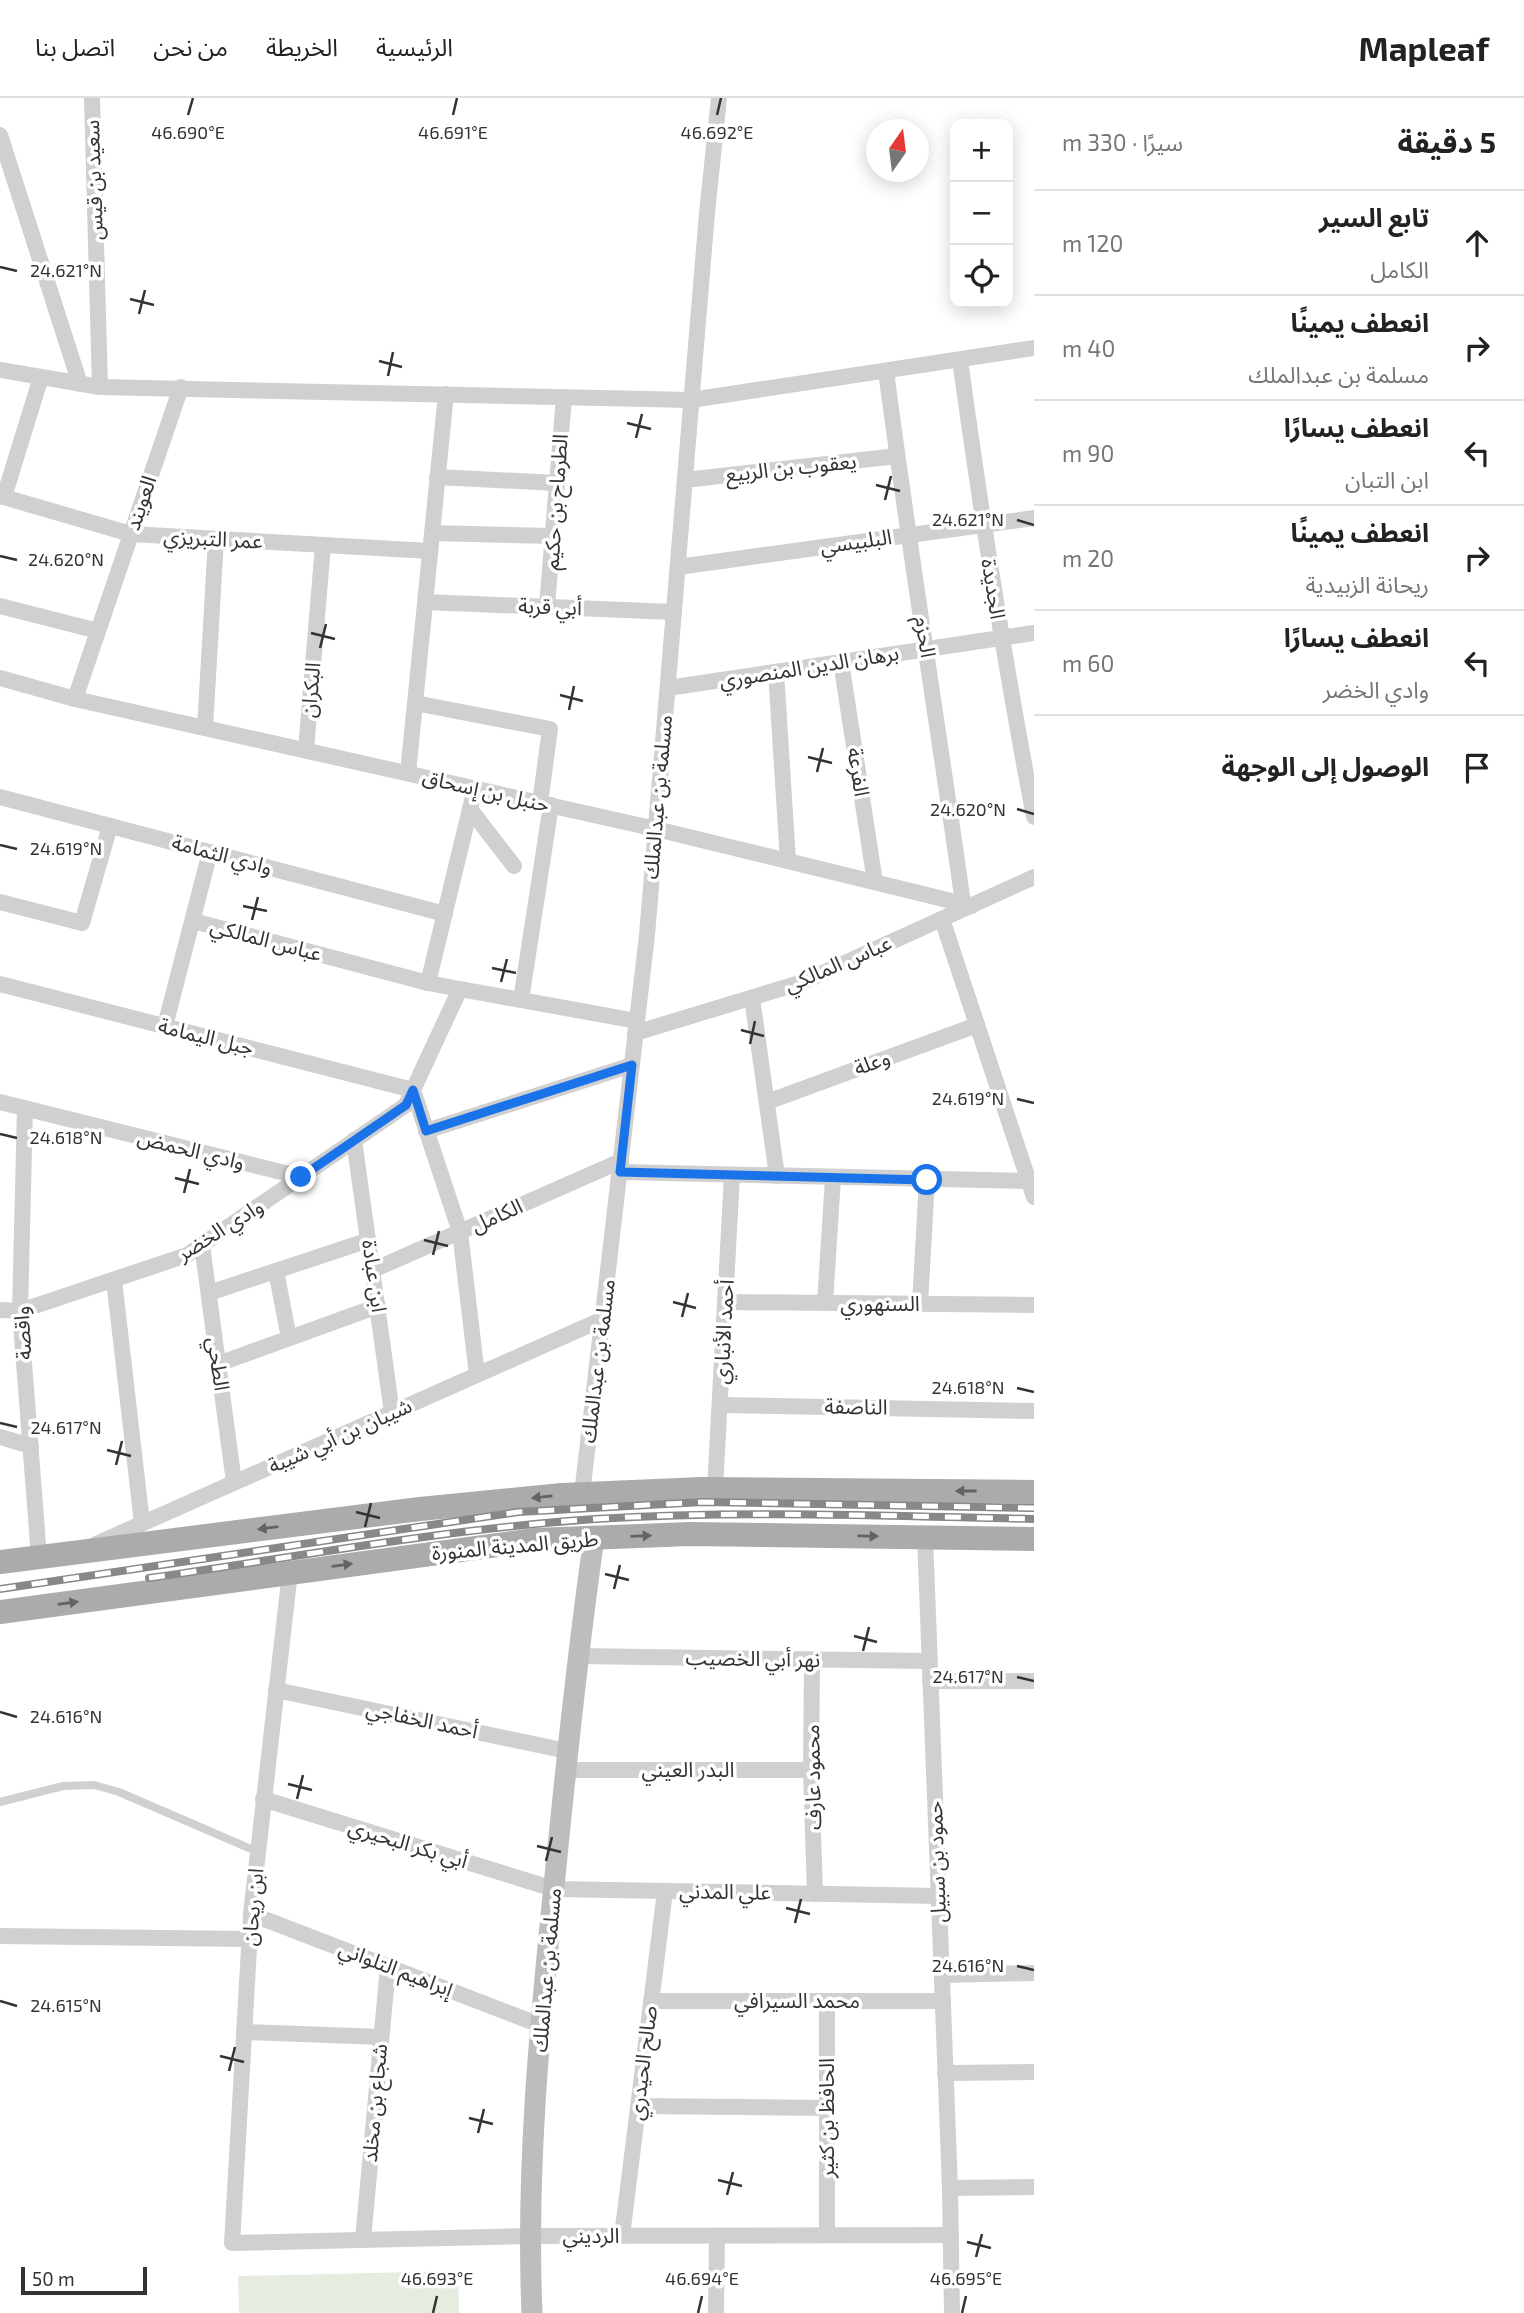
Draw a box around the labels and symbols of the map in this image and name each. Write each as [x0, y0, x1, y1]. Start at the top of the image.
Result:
street label: سعيد بن قيس [78, 119, 108, 241]
north arrow [866, 119, 929, 182]
text: 46.690°E [151, 121, 225, 143]
text: 46.691°E [418, 121, 488, 143]
text: 46.692°E [681, 121, 753, 143]
text: 24.621°N [30, 259, 102, 281]
street label: الطرماح بن حكيم [537, 433, 576, 571]
street label: يعقوب بن الربيع [724, 447, 858, 490]
street label: العويند [119, 472, 161, 533]
text: 24.621°N [932, 508, 1004, 530]
street label: عمر التبريزي [163, 522, 263, 557]
street label: البلبيسي [818, 523, 894, 563]
text: 24.620°N [28, 548, 104, 570]
street label: الجديدة [977, 557, 1012, 621]
street label: أبي قربة [518, 592, 582, 624]
street label: الحزم [906, 614, 942, 660]
street label: برهان الدين المنصوري [717, 639, 901, 697]
street label: البكران [295, 661, 325, 719]
street label: مسلمة بن عبدالملك [637, 714, 677, 880]
street label: الفرعة [842, 745, 876, 798]
street label: حنبل بن إسحاق [420, 763, 552, 818]
text: 24.620°N [930, 798, 1006, 820]
street label: وادي الثمامة [168, 828, 275, 884]
text: 24.619°N [30, 837, 102, 859]
street label: عباس المالكي [207, 912, 325, 970]
street label: عباس المالكي [780, 929, 897, 1001]
street label: جبل اليمامة [156, 1012, 257, 1060]
street label: وعلة [850, 1044, 893, 1081]
text: 24.619°N [932, 1087, 1004, 1109]
street label: وادي الحمض [134, 1123, 247, 1179]
text: 24.618°N [30, 1126, 102, 1148]
route end [285, 1161, 316, 1192]
route start [911, 1164, 942, 1195]
street label: وادي الخضر [171, 1192, 270, 1270]
street label: الكامل [467, 1192, 526, 1238]
street label: ابن عبادة [357, 1238, 393, 1314]
street label: مسلمة بن عبدالملك [574, 1277, 620, 1444]
street label: أحمد الأنباري [707, 1279, 743, 1385]
street label: السنهوري [840, 1290, 920, 1320]
street label: واقصة [8, 1305, 36, 1361]
street label: الطحي [199, 1335, 236, 1393]
text: 24.618°N [932, 1376, 1004, 1398]
street label: شيبان بن أبي شيبة [264, 1392, 417, 1482]
street label: الناصفة [824, 1392, 888, 1419]
text: 24.617°N [30, 1416, 102, 1438]
one-way arrow [955, 1485, 977, 1497]
one-way arrow [531, 1492, 553, 1503]
one-way arrow [257, 1523, 279, 1534]
street label: طريق المدينة المنورة [431, 1525, 599, 1566]
one-way arrow [630, 1530, 652, 1541]
one-way arrow [857, 1531, 879, 1542]
one-way arrow [331, 1560, 353, 1571]
one-way arrow [57, 1597, 79, 1608]
street label: نهر أبي الخصيب [685, 1644, 821, 1676]
text: 24.617°N [932, 1665, 1004, 1687]
street label: أحمد الخفاجي [363, 1695, 480, 1747]
text: 24.616°N [30, 1705, 102, 1727]
street label: محمود عارف [798, 1724, 826, 1830]
street label: البدر العيني [641, 1756, 735, 1786]
street label: حمود بن سبيل [921, 1801, 951, 1923]
street label: أبي بكر البحيري [344, 1813, 471, 1877]
street label: ابن ريحان [236, 1867, 268, 1947]
street label: علي المدني [679, 1877, 771, 1909]
street label: مسلمة بن عبدالملك [526, 1887, 566, 2053]
street label: إبراهيم التلواني [334, 1934, 458, 2006]
text: 24.616°N [932, 1954, 1004, 1976]
street label: محمد السيرافي [734, 1987, 860, 2017]
text: 24.615°N [30, 1994, 102, 2016]
street label: صالح الحيدري [622, 2004, 666, 2122]
street label: شجاع بن مخلد [356, 2043, 395, 2163]
street label: الحافظ بن كثير [813, 2058, 839, 2179]
street label: الرديني [562, 2222, 620, 2252]
scale bar [21, 2264, 147, 2296]
text: 46.693°E [401, 2267, 473, 2289]
text: 46.694°E [665, 2267, 739, 2289]
text: 46.695°E [930, 2267, 1002, 2289]

